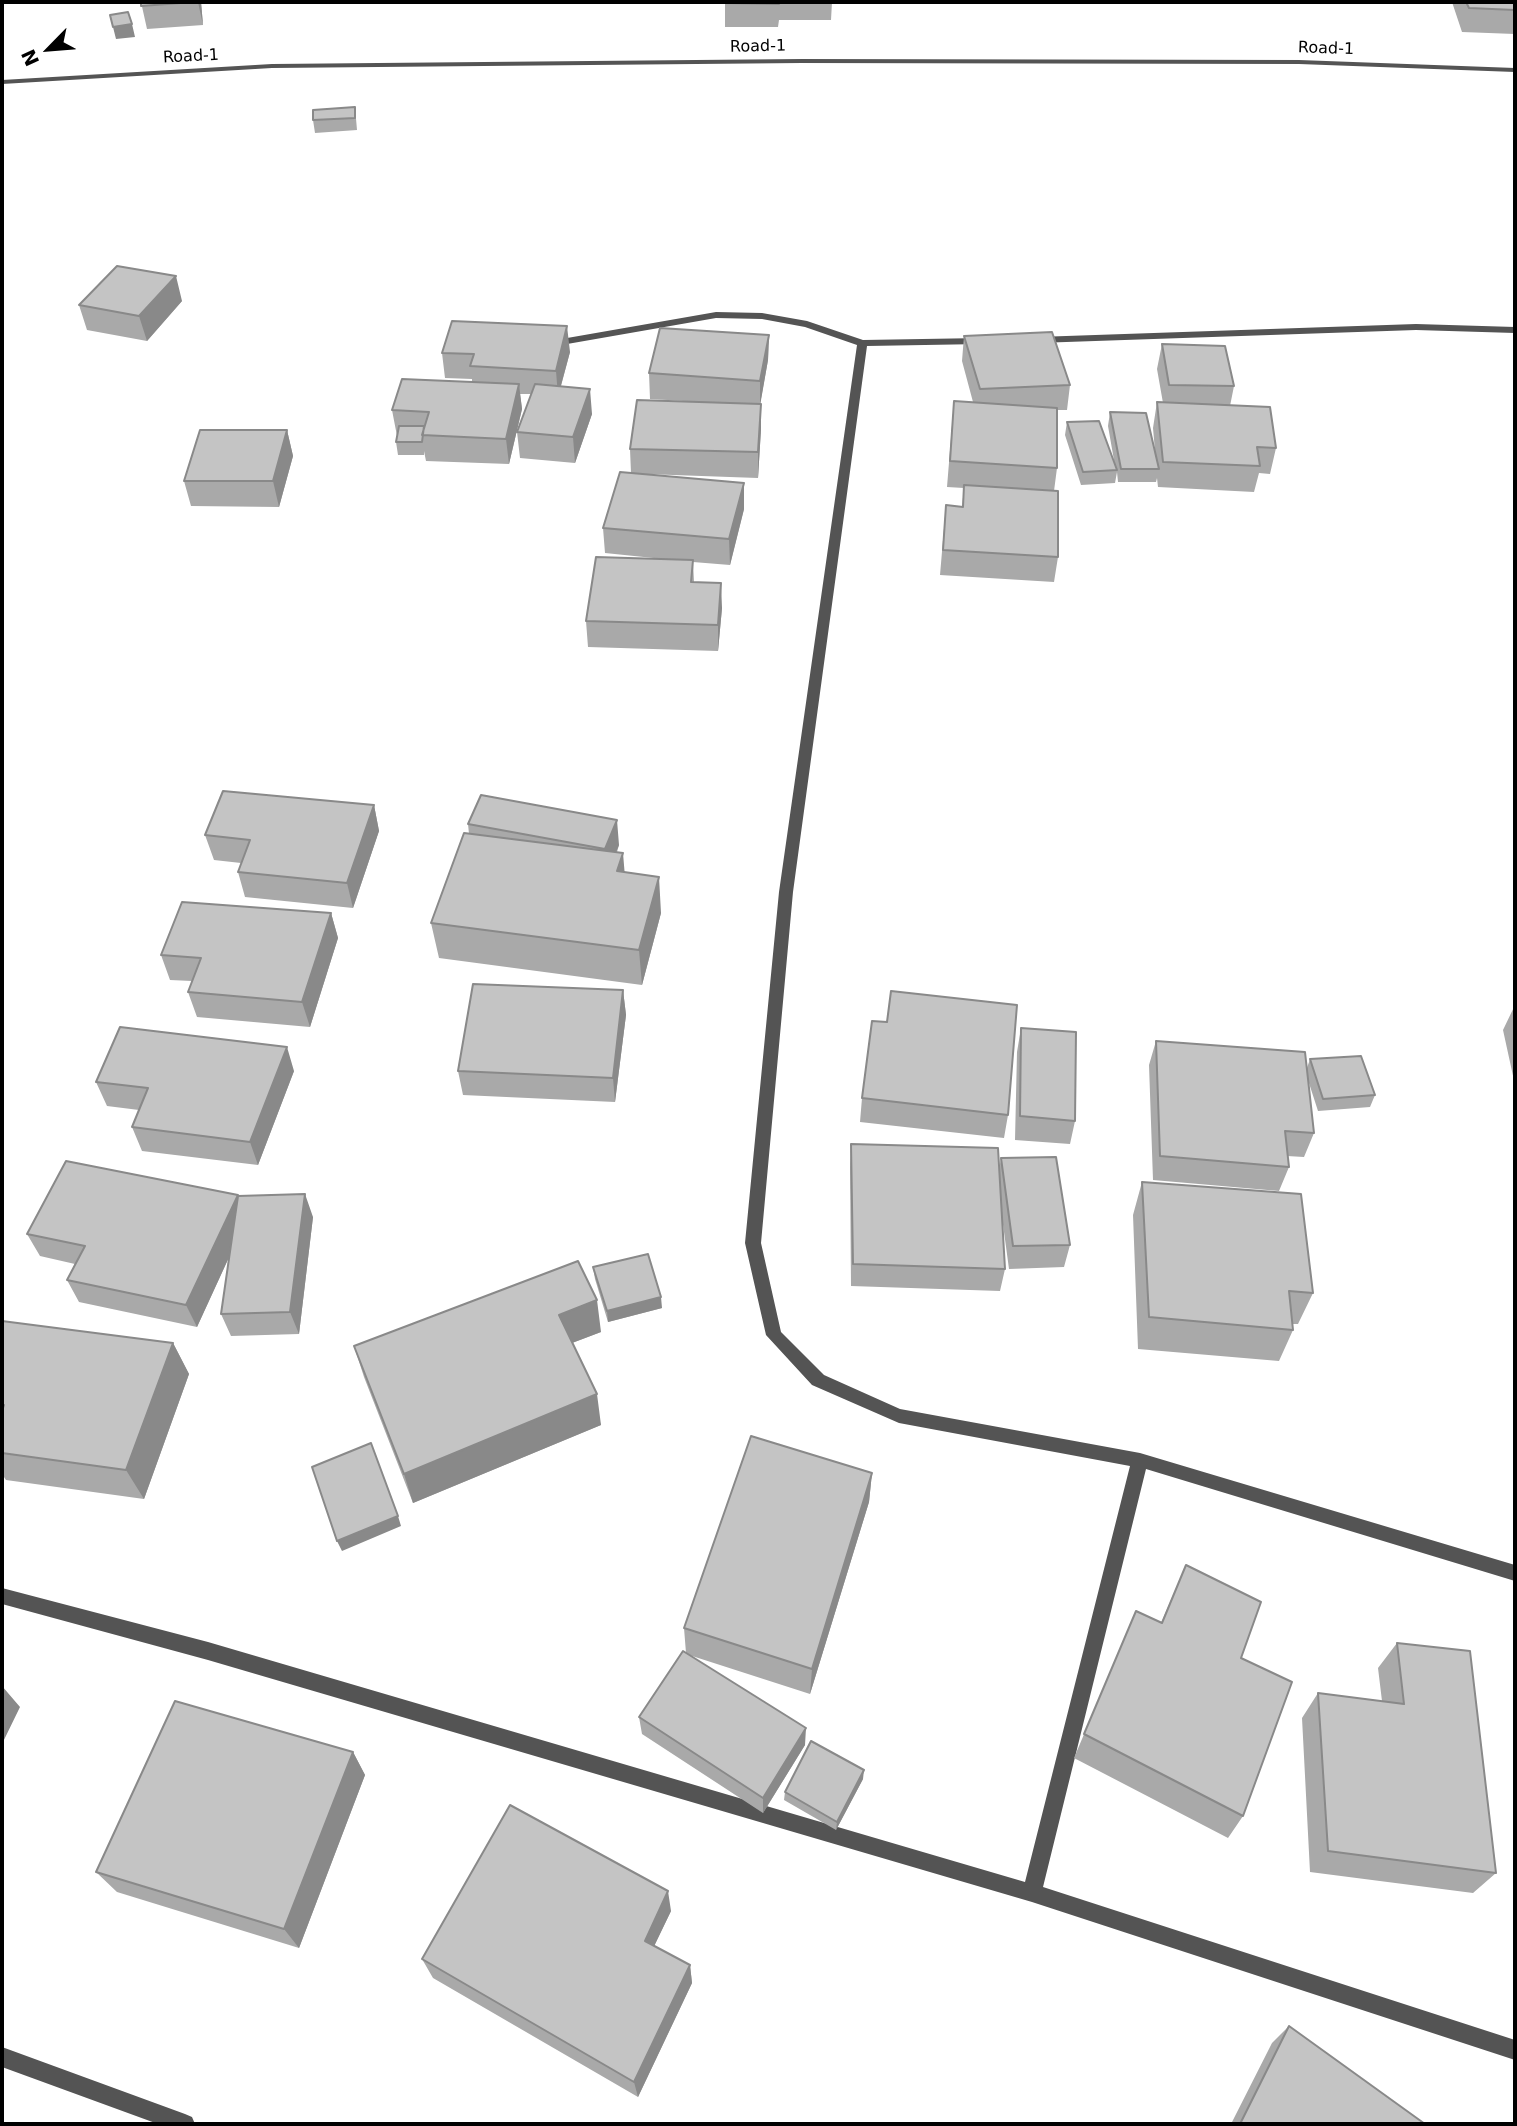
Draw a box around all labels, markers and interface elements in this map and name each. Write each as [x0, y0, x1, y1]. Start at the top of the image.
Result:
north arrow [14, 14, 84, 84]
street label: Road-1 [730, 37, 786, 57]
street label: Road-1 [1298, 38, 1354, 60]
text: N [17, 46, 43, 70]
street label: Road-1 [162, 46, 220, 68]

